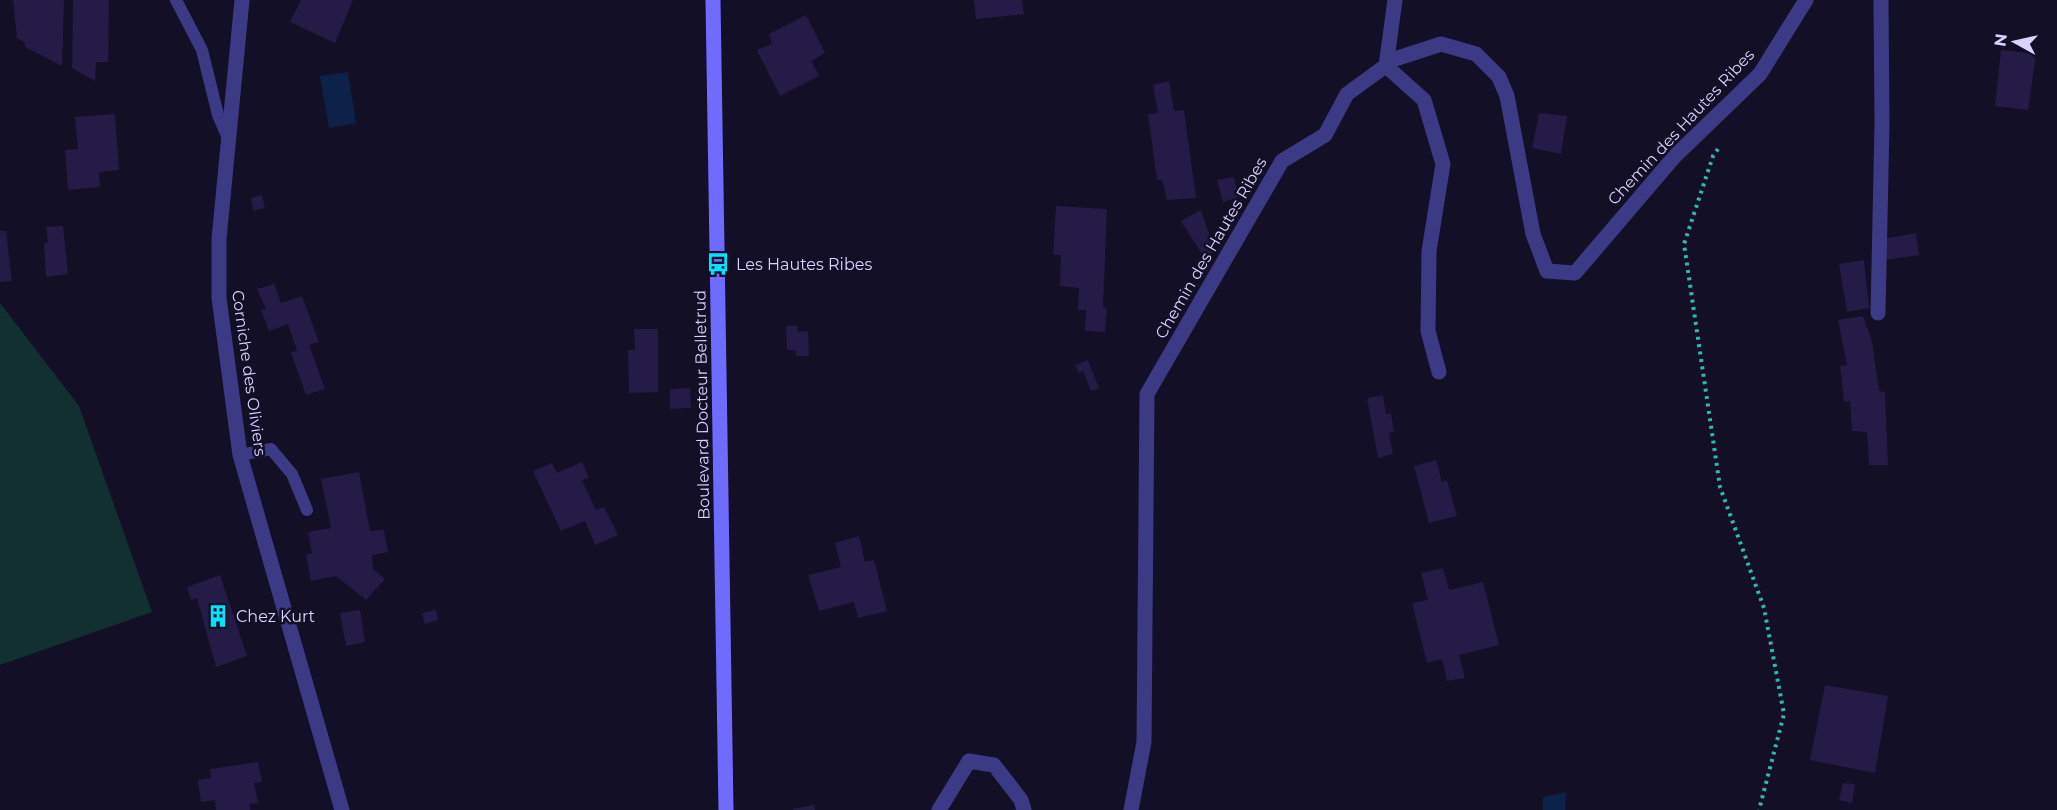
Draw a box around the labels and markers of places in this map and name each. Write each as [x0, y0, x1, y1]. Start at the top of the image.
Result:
bus stop icon: Les Hautes Ribes [705, 251, 731, 277]
place label: Les Hautes Ribes [736, 255, 872, 274]
building icon: Chez Kurt [205, 603, 231, 629]
place label: Chez Kurt [236, 607, 316, 626]

